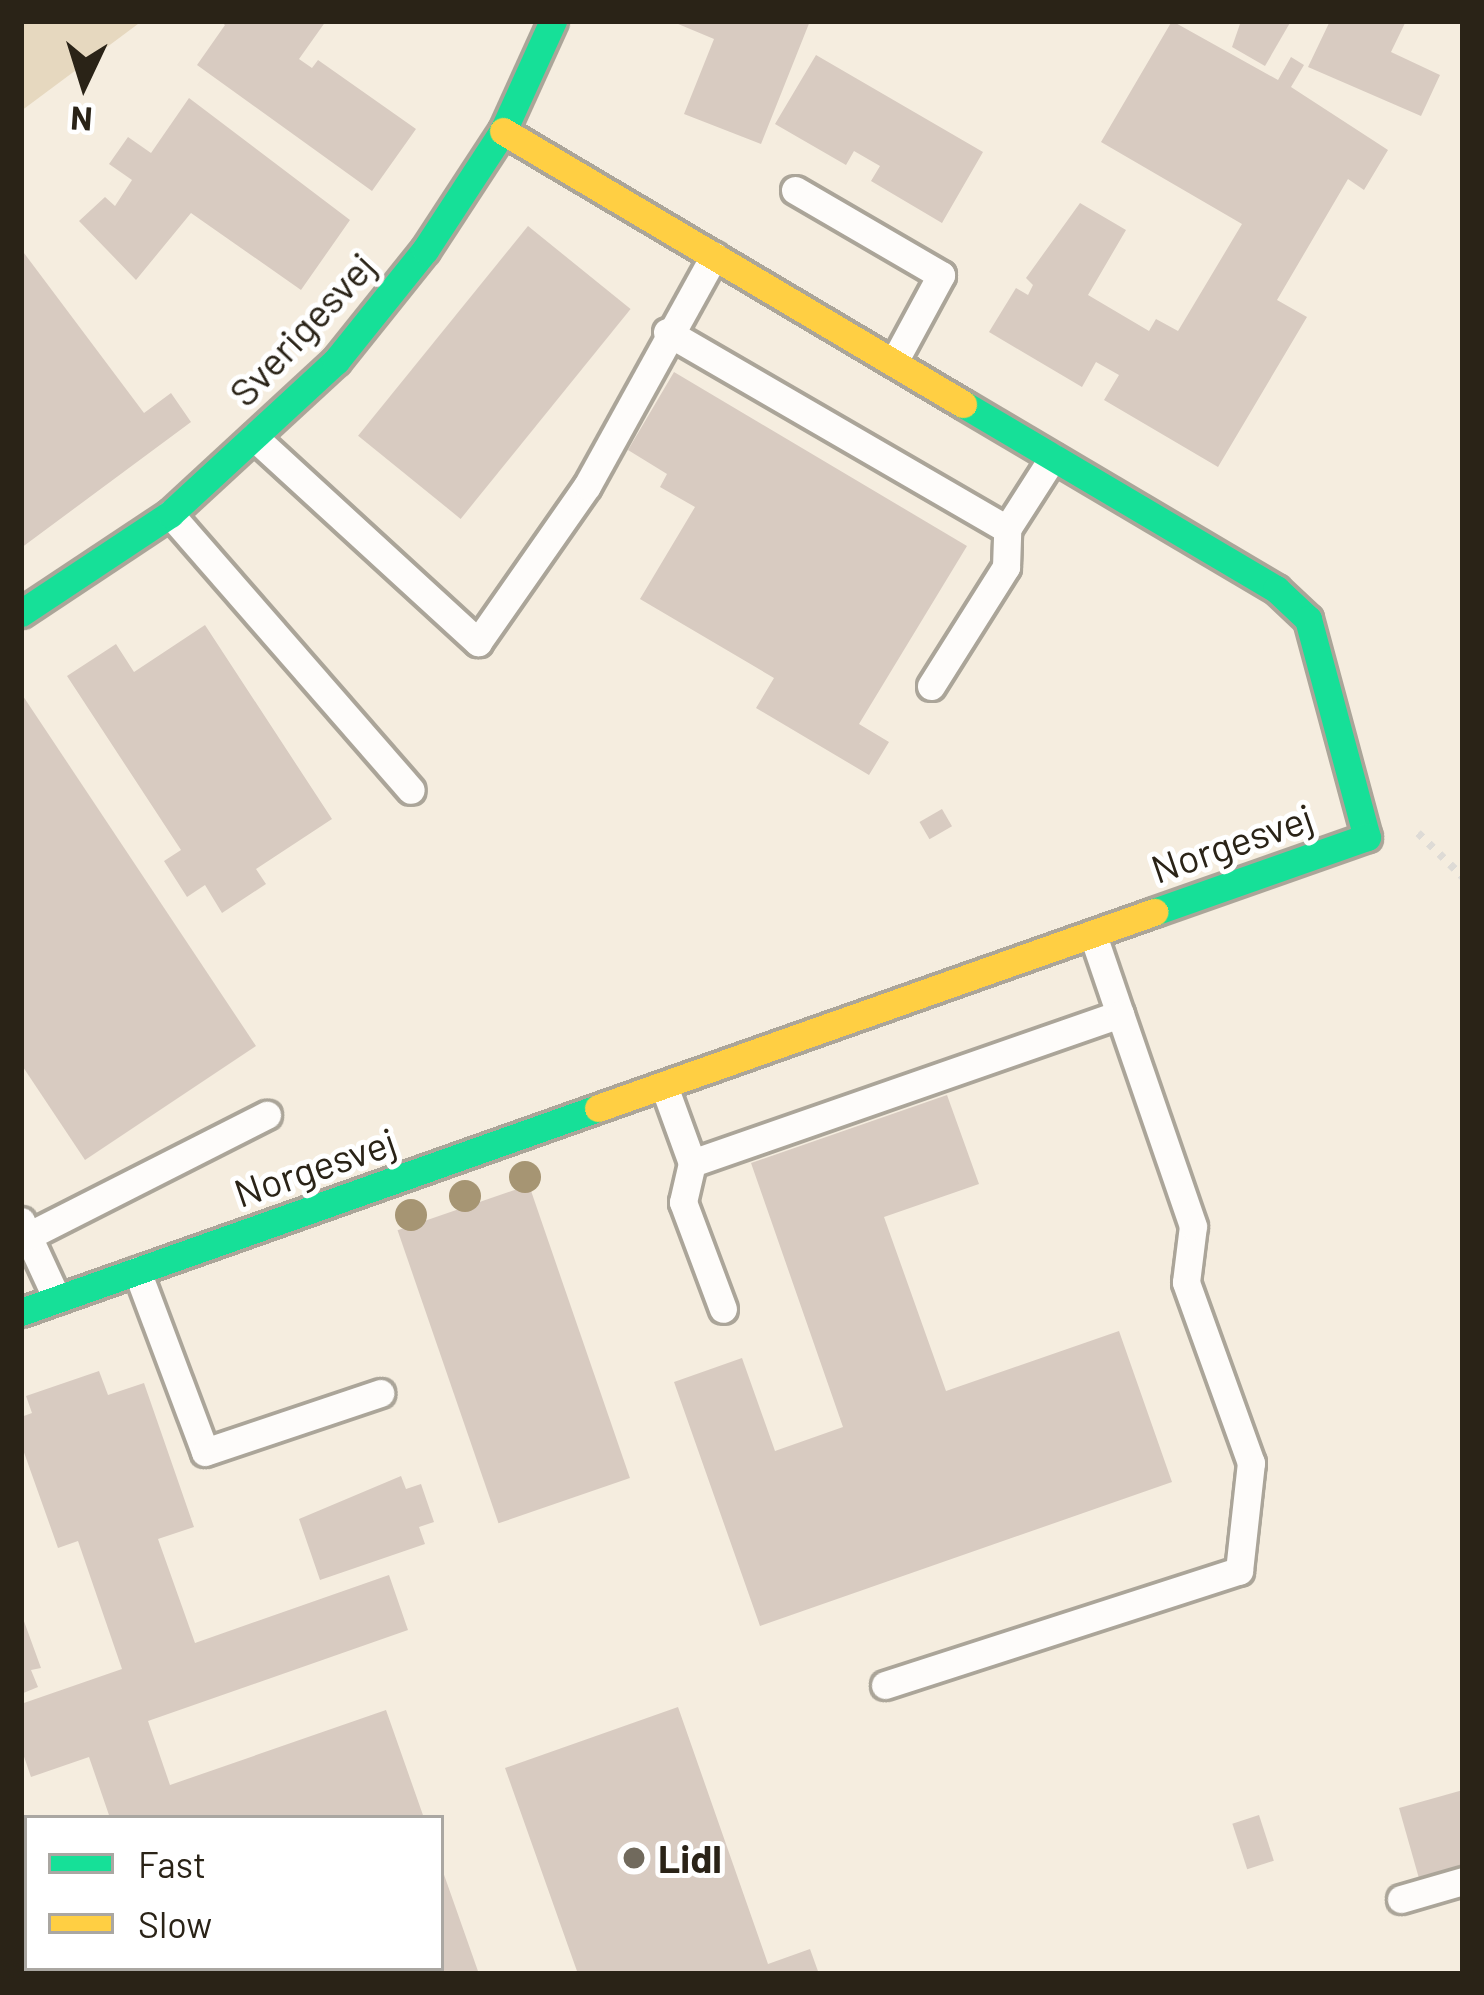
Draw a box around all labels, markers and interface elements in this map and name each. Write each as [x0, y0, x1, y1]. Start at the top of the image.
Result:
north arrow [24, 24, 144, 144]
text: N [69, 99, 94, 141]
street label: Sverigesvej [219, 243, 385, 415]
street label: Norgesvej [1145, 793, 1319, 893]
street label: Norgesvej [228, 1117, 402, 1217]
legend [24, 1815, 444, 1971]
place label: Lidl [658, 1835, 722, 1881]
text: Fast [138, 1842, 206, 1885]
marker: Lidl [621, 1845, 647, 1871]
text: Slow [138, 1902, 212, 1945]

